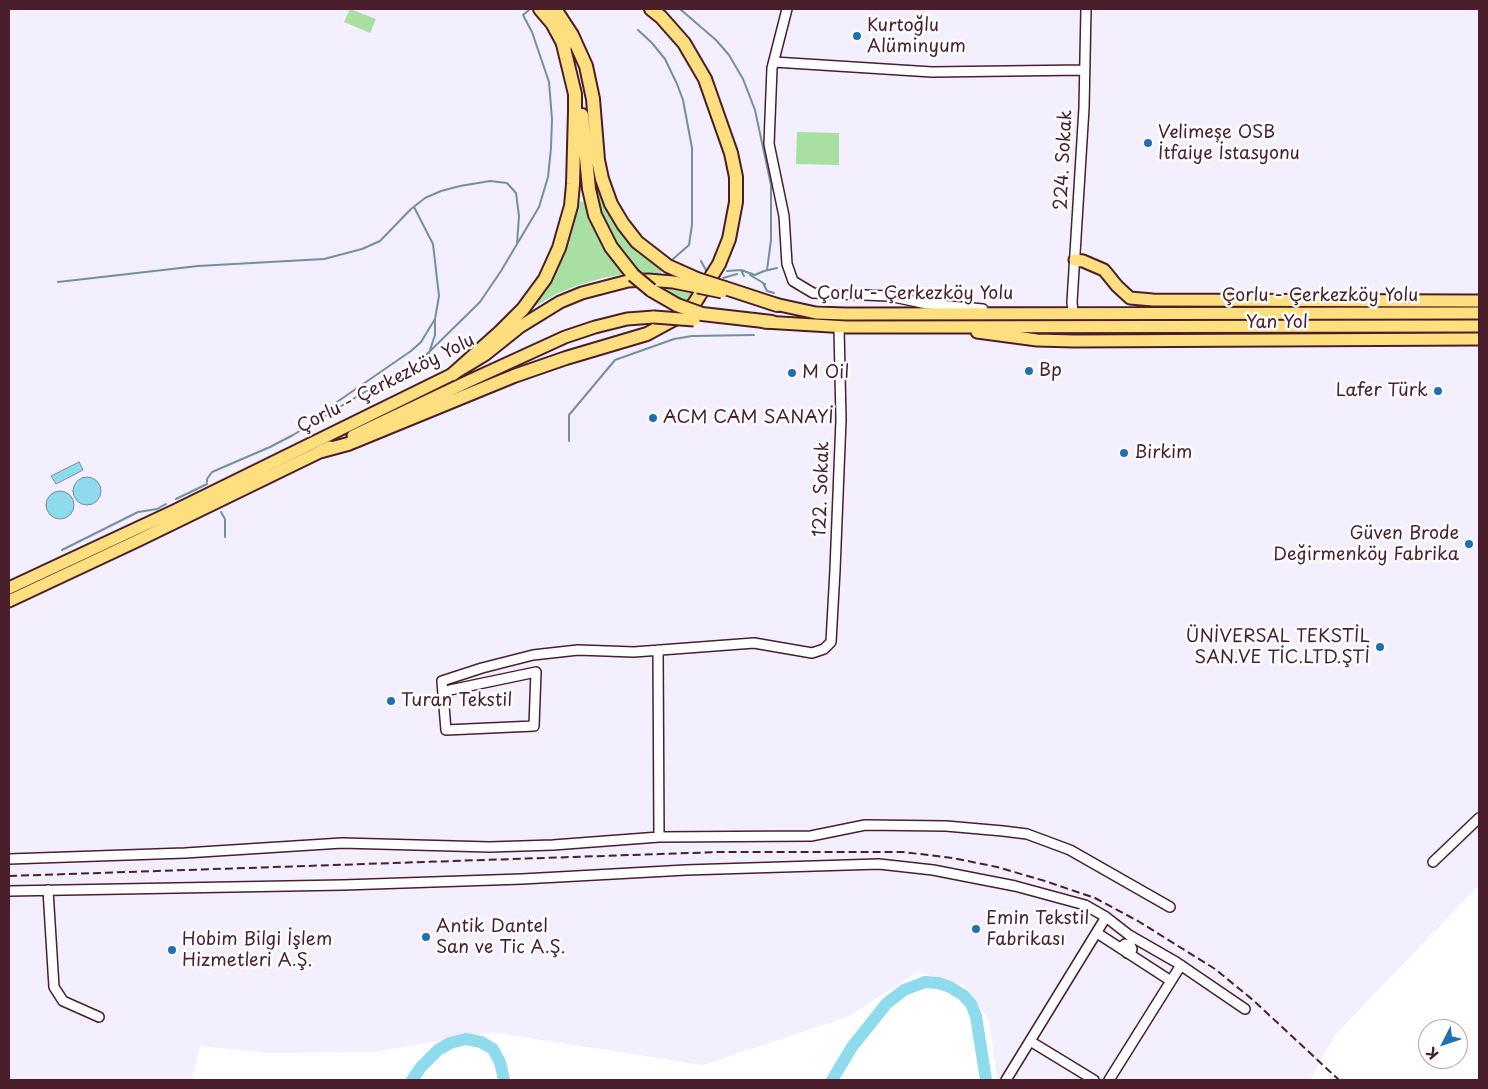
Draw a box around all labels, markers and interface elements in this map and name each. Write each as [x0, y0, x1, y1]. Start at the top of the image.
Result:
place label: Kurtoğlu Alüminyum [867, 15, 966, 58]
marker: Kurtoğlu Alüminyum [851, 30, 863, 42]
street label: 224. Sokak [1051, 109, 1077, 211]
place label: Velimeşe OSB İtfaiye İstasyonu [1158, 122, 1300, 164]
marker: Velimeşe OSB İtfaiye İstasyonu [1142, 137, 1154, 149]
street label: Çorlu - Çerkezköy Yolu [817, 283, 1013, 305]
street label: Çorlu - Çerkezköy Yolu [1222, 285, 1418, 307]
street label: Yan Yol [1246, 312, 1308, 334]
street label: Çorlu - Çerkezköy Yolu [294, 330, 478, 438]
place label: Bp [1039, 360, 1062, 382]
place label: M Oil [802, 362, 849, 384]
marker: Bp [1023, 365, 1035, 377]
marker: M Oil [786, 367, 798, 379]
place label: Lafer Türk [1336, 380, 1428, 402]
marker: Lafer Türk [1432, 385, 1444, 397]
place label: ACM CAM SANAYİ [663, 407, 834, 429]
marker: ACM CAM SANAYİ [647, 412, 659, 424]
street label: 122. Sokak [810, 441, 834, 537]
place label: Birkim [1134, 442, 1192, 464]
marker: Birkim [1118, 447, 1130, 459]
place label: Güven Brode Değirmenköy Fabrika [1273, 523, 1459, 566]
marker: Güven Brode Değirmenköy Fabrika [1463, 538, 1475, 550]
place label: ÜNİVERSAL TEKSTİL SAN.VE TİC.LTD.ŞTİ [1186, 626, 1370, 669]
marker: ÜNİVERSAL TEKSTİL SAN.VE TİC.LTD.ŞTİ [1374, 641, 1386, 653]
place label: Turan Tekstil [401, 690, 512, 712]
marker: Turan Tekstil [385, 695, 397, 707]
place label: Emin Tekstil Fabrikası [986, 908, 1089, 951]
place label: Antik Dantel San ve Tic A.Ş. [436, 916, 565, 959]
marker: Emin Tekstil Fabrikası [970, 923, 982, 935]
place label: Hobim Bilgi İşlem Hizmetleri A.Ş. [182, 929, 332, 972]
marker: Antik Dantel San ve Tic A.Ş. [420, 931, 432, 943]
marker: Hobim Bilgi İşlem Hizmetleri A.Ş. [166, 944, 178, 956]
north arrow [1418, 1019, 1468, 1069]
text: K [1421, 1043, 1443, 1064]

